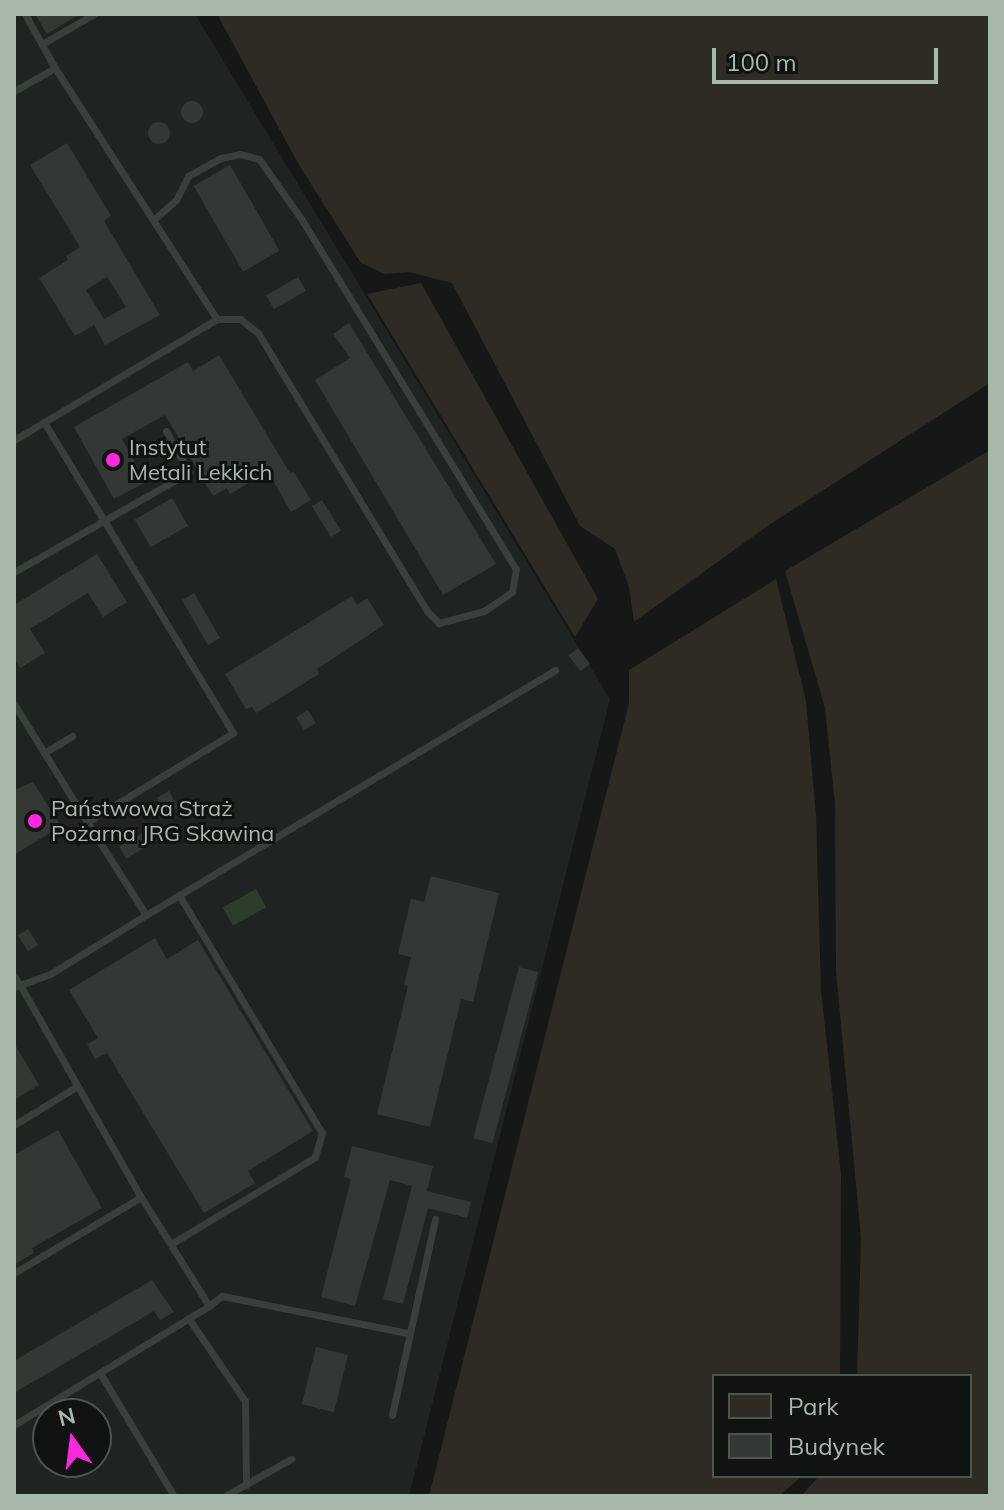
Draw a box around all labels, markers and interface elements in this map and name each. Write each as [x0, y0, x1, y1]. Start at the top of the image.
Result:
scale bar [716, 32, 942, 82]
text: 100 m [726, 47, 797, 77]
place label: Instytut Metali Lekkich [129, 434, 272, 486]
marker: Instytut Metali Lekkich [104, 451, 122, 469]
place label: Państwowa Straż Pożarna JRG Skawina [51, 795, 274, 846]
marker: Państwowa Straż Pożarna JRG Skawina [26, 812, 44, 830]
legend [712, 1374, 972, 1478]
text: Park [788, 1391, 839, 1421]
north arrow [32, 1398, 112, 1478]
text: N [55, 1401, 78, 1432]
text: Budynek [788, 1431, 885, 1461]

